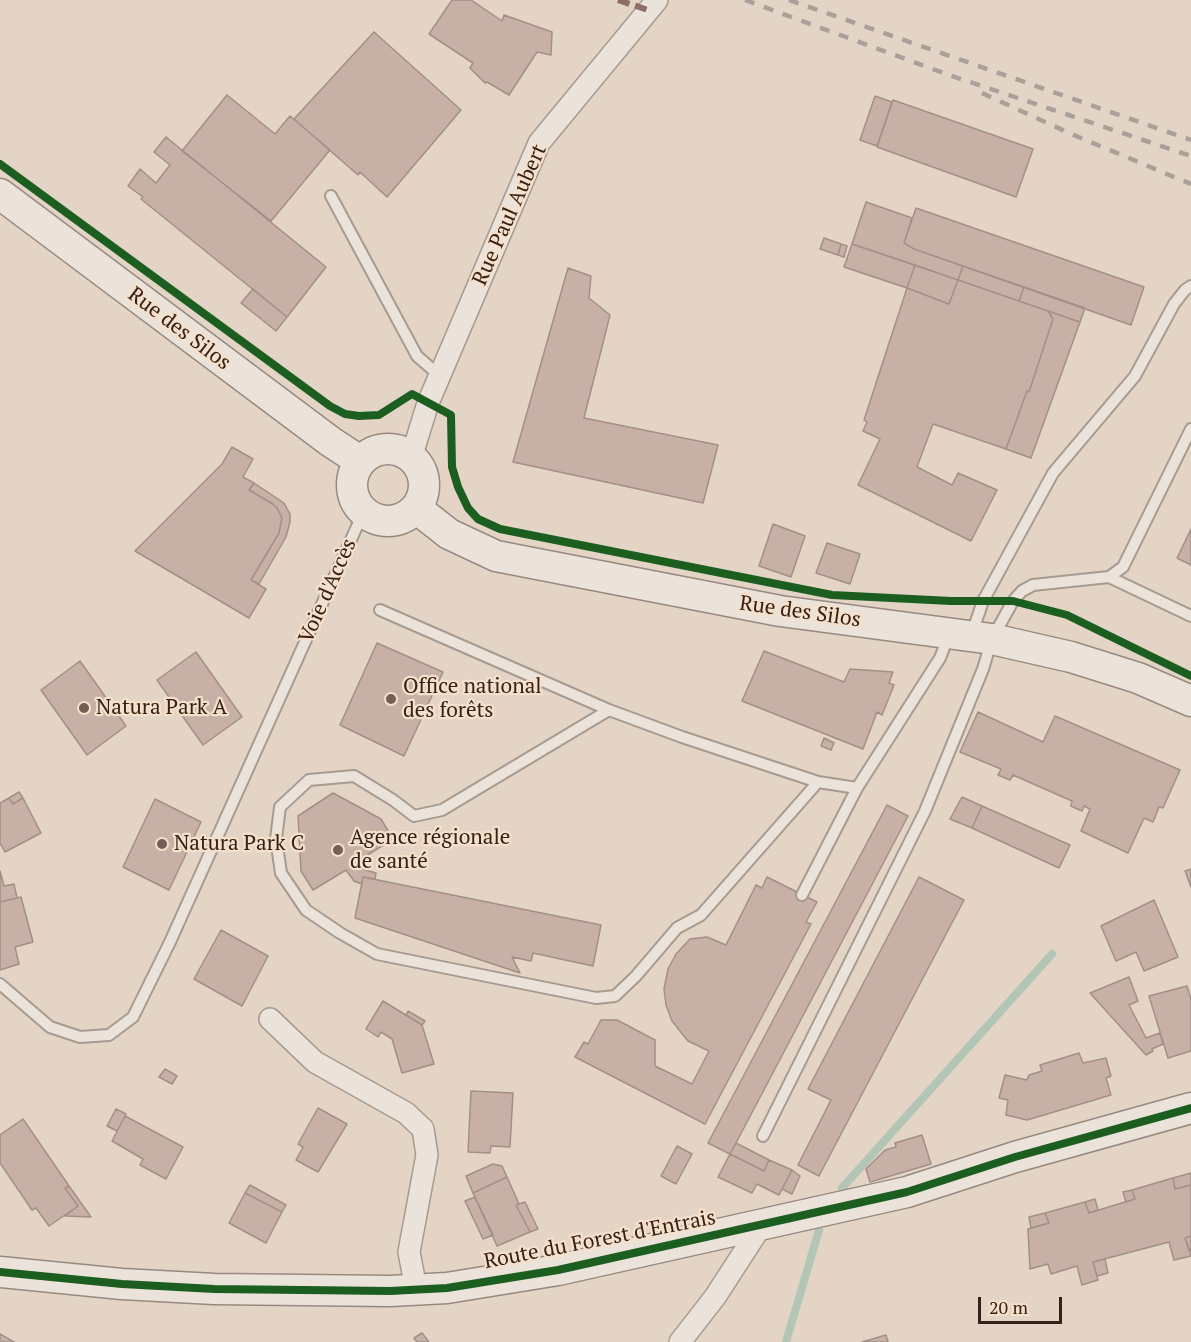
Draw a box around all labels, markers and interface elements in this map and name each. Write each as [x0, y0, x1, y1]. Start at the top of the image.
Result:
street label: Rue Paul Aubert [468, 140, 552, 290]
street label: Rue des Silos [123, 282, 235, 376]
street label: Voie d'Accès [294, 535, 362, 647]
street label: Rue des Silos [738, 591, 862, 633]
place label: Office national des forêts [403, 674, 542, 724]
marker: Office national des forêts [384, 692, 398, 706]
place label: Natura Park A [96, 695, 227, 721]
marker: Natura Park A [77, 701, 91, 715]
place label: Agence régionale de santé [350, 825, 510, 875]
place label: Natura Park C [174, 831, 304, 857]
marker: Natura Park C [155, 837, 169, 851]
marker: Agence régionale de santé [331, 843, 345, 857]
street label: Route du Forest d'Entrais [482, 1205, 718, 1275]
scale bar [981, 1285, 1065, 1323]
text: 20 m [989, 1295, 1028, 1319]

